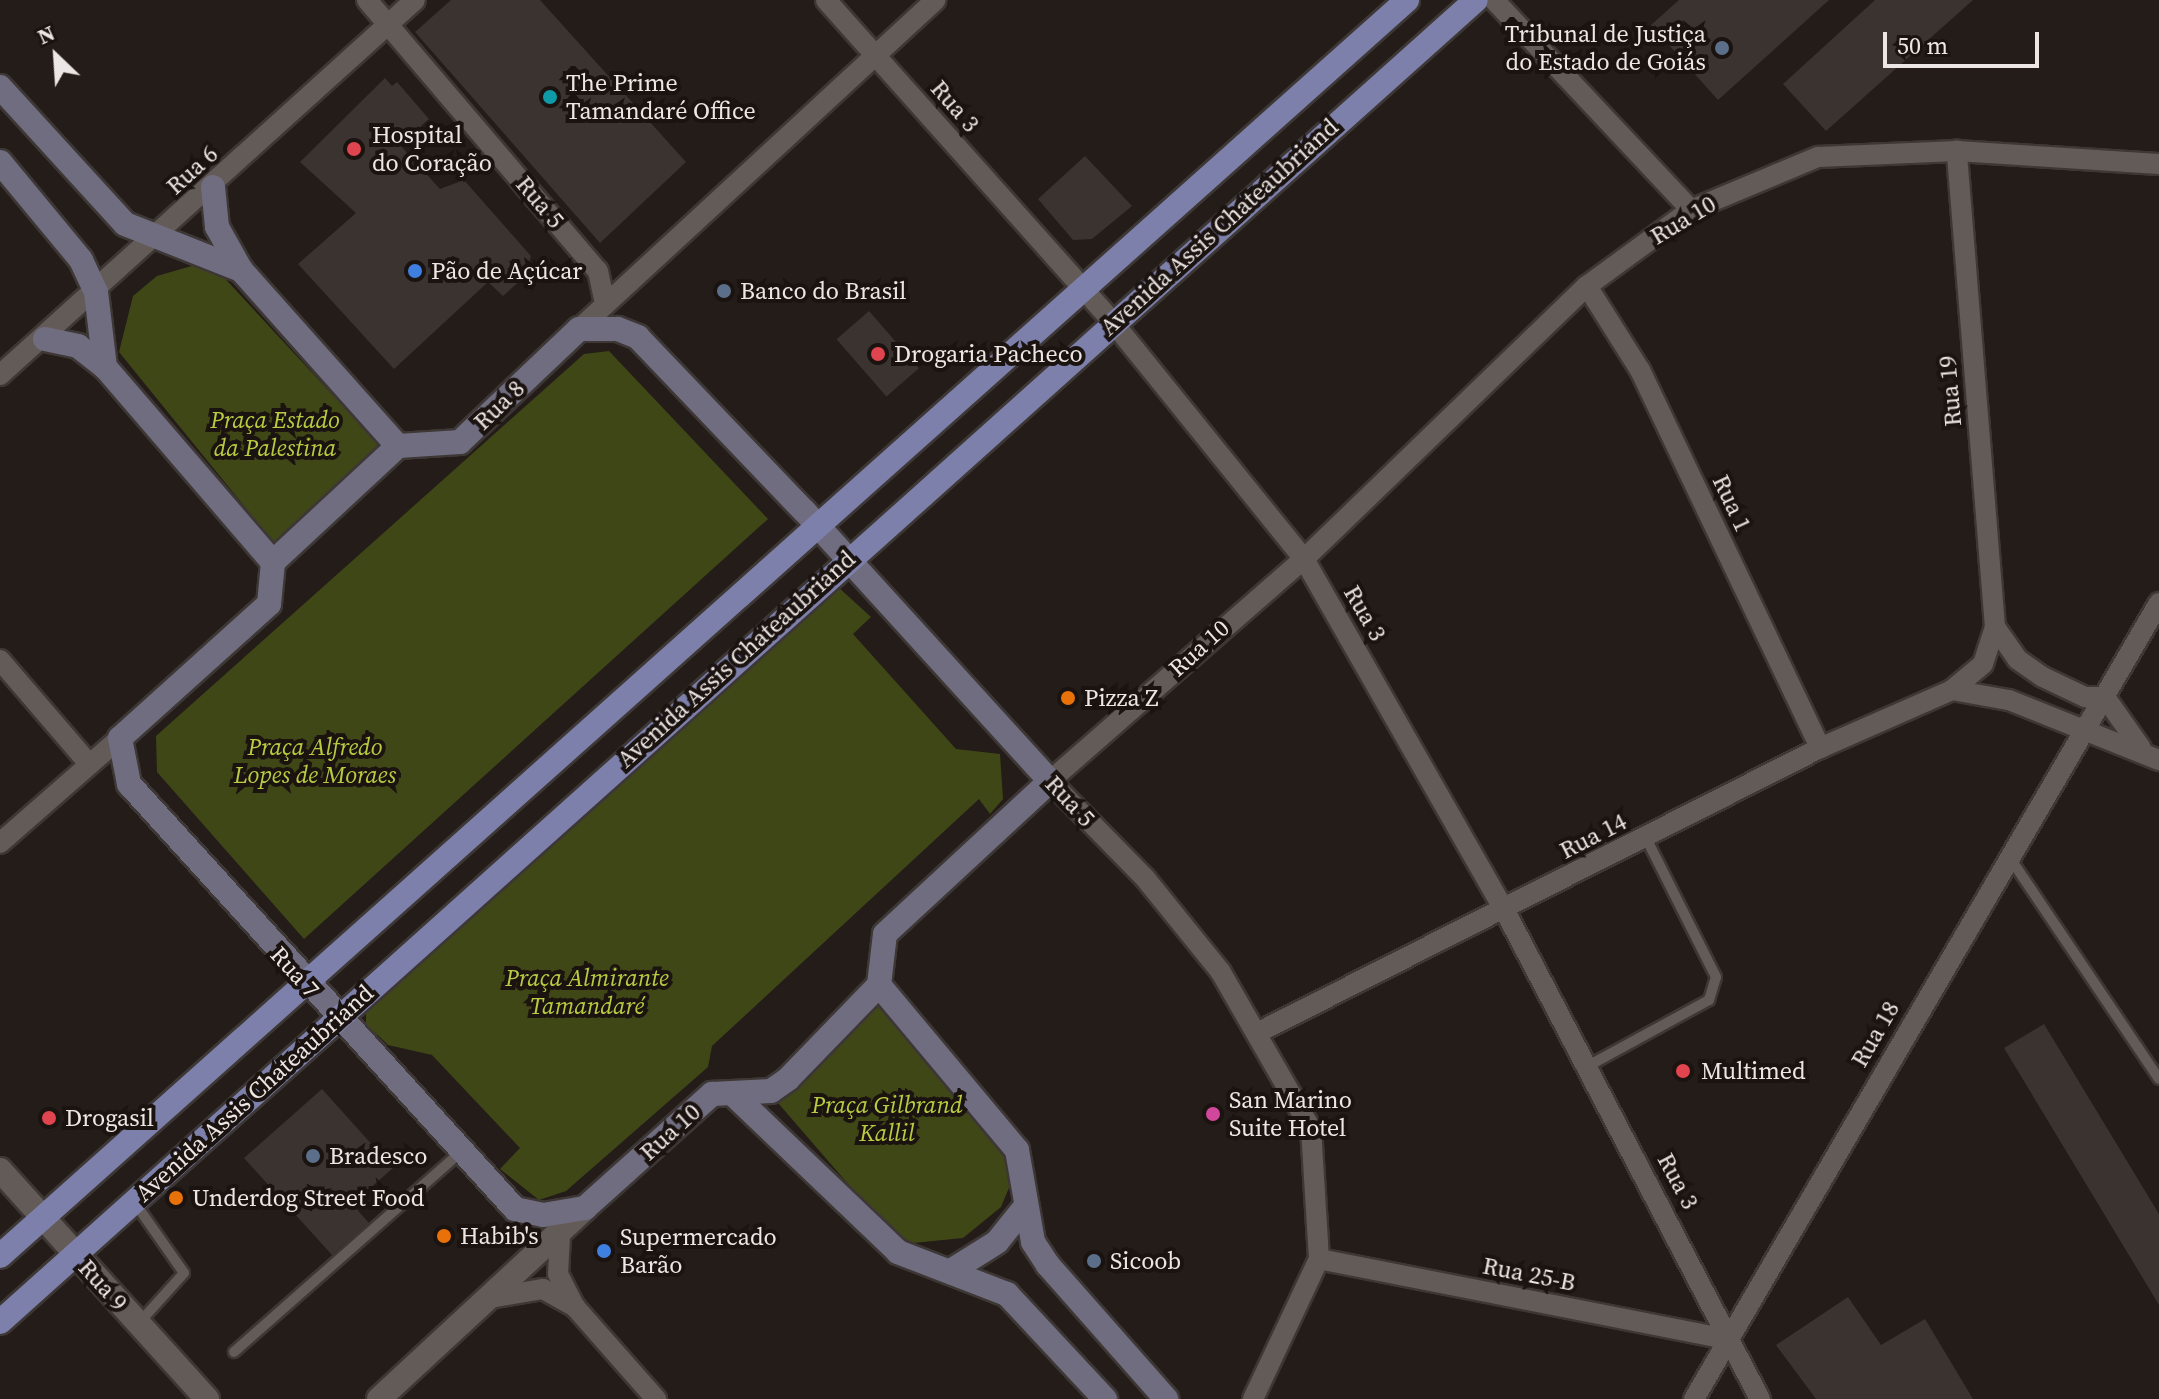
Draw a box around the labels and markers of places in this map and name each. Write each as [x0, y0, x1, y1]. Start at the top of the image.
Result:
place label: Tribunal de Justiça do Estado de Goiás [1505, 20, 1706, 76]
marker: Tribunal de Justiça do Estado de Goiás [1713, 39, 1731, 57]
place label: The Prime Tamandaré Office [566, 69, 756, 125]
marker: The Prime Tamandaré Office [541, 88, 559, 106]
place label: Hospital do Coração [372, 121, 492, 177]
marker: Hospital do Coração [343, 138, 365, 160]
place label: Pão de Açúcar [431, 257, 582, 285]
marker: Pão de Açúcar [406, 262, 424, 280]
place label: Banco do Brasil [740, 277, 907, 305]
marker: Banco do Brasil [715, 282, 733, 300]
place label: Drogaria Pacheco [894, 340, 1083, 368]
marker: Drogaria Pacheco [869, 345, 887, 363]
place label: Pizza Z [1084, 684, 1158, 712]
marker: Pizza Z [1059, 689, 1077, 707]
place label: Multimed [1701, 1057, 1806, 1085]
marker: Multimed [1672, 1060, 1694, 1082]
place label: San Marino Suite Hotel [1229, 1086, 1352, 1142]
place label: Drogasil [65, 1104, 154, 1132]
marker: San Marino Suite Hotel [1204, 1105, 1222, 1123]
marker: Drogasil [40, 1109, 58, 1127]
place label: Bradesco [329, 1142, 427, 1170]
marker: Bradesco [304, 1147, 322, 1165]
place label: Underdog Street Food [192, 1184, 424, 1212]
marker: Underdog Street Food [167, 1189, 185, 1207]
place label: Habib's [460, 1222, 539, 1250]
place label: Supermercado Barão [620, 1223, 777, 1279]
marker: Habib's [435, 1227, 453, 1245]
marker: Supermercado Barão [595, 1242, 613, 1260]
place label: Sicoob [1110, 1247, 1181, 1275]
marker: Sicoob [1085, 1252, 1103, 1270]

